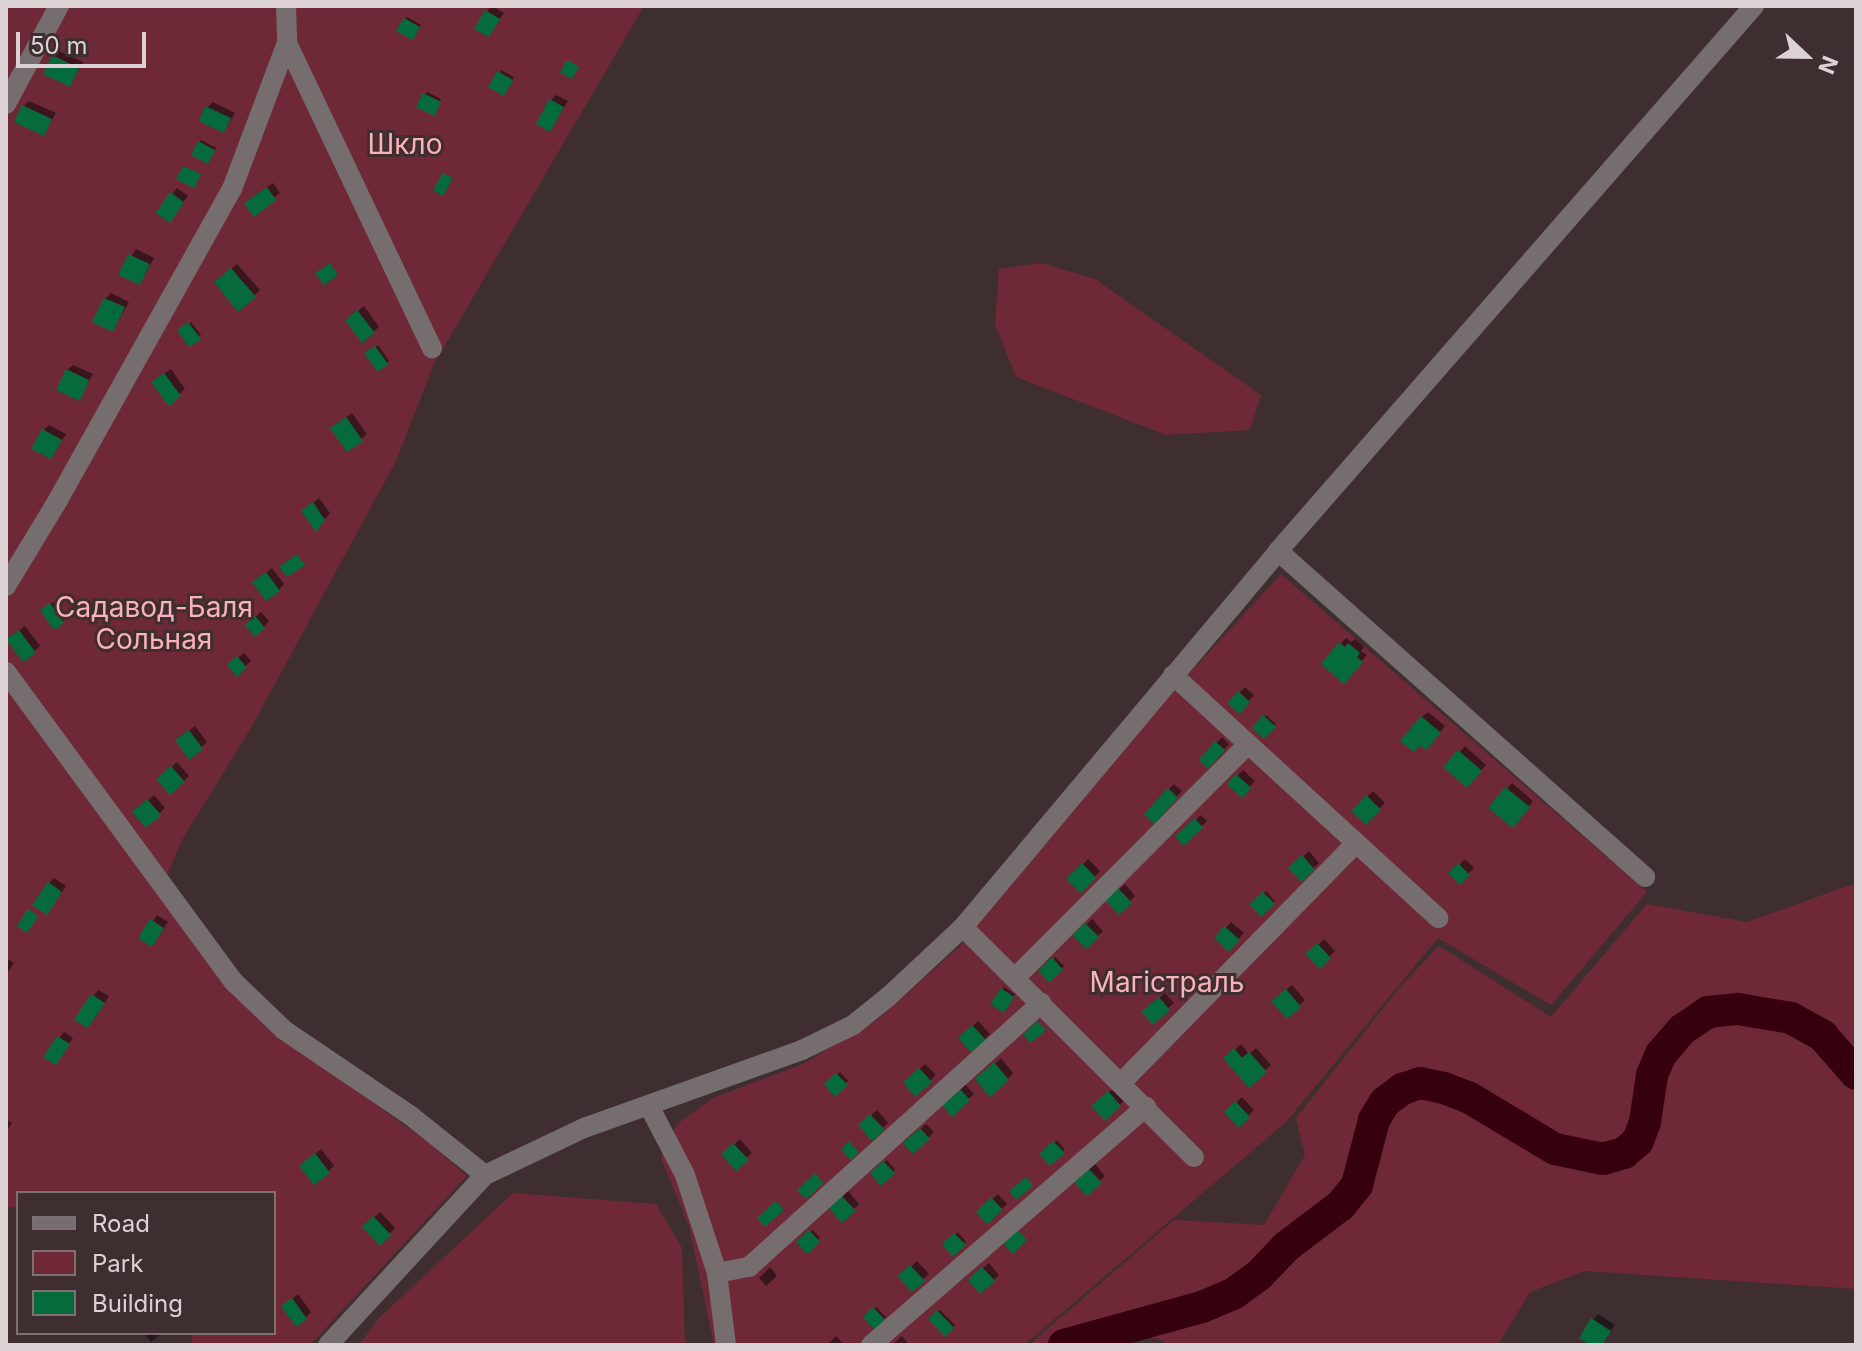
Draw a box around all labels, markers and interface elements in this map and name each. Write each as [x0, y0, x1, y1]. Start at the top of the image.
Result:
scale bar [20, 16, 150, 66]
north arrow [1766, 16, 1846, 96]
text: 50 m [30, 31, 88, 60]
text: N [1813, 52, 1843, 78]
park label: Шкло [368, 127, 442, 161]
park label: Садавод-Баля Сольная [55, 590, 253, 656]
park label: Магістраль [1090, 965, 1244, 999]
legend [16, 1191, 276, 1335]
text: Road [92, 1209, 150, 1238]
text: Park [92, 1249, 143, 1278]
text: Building [92, 1289, 183, 1318]

